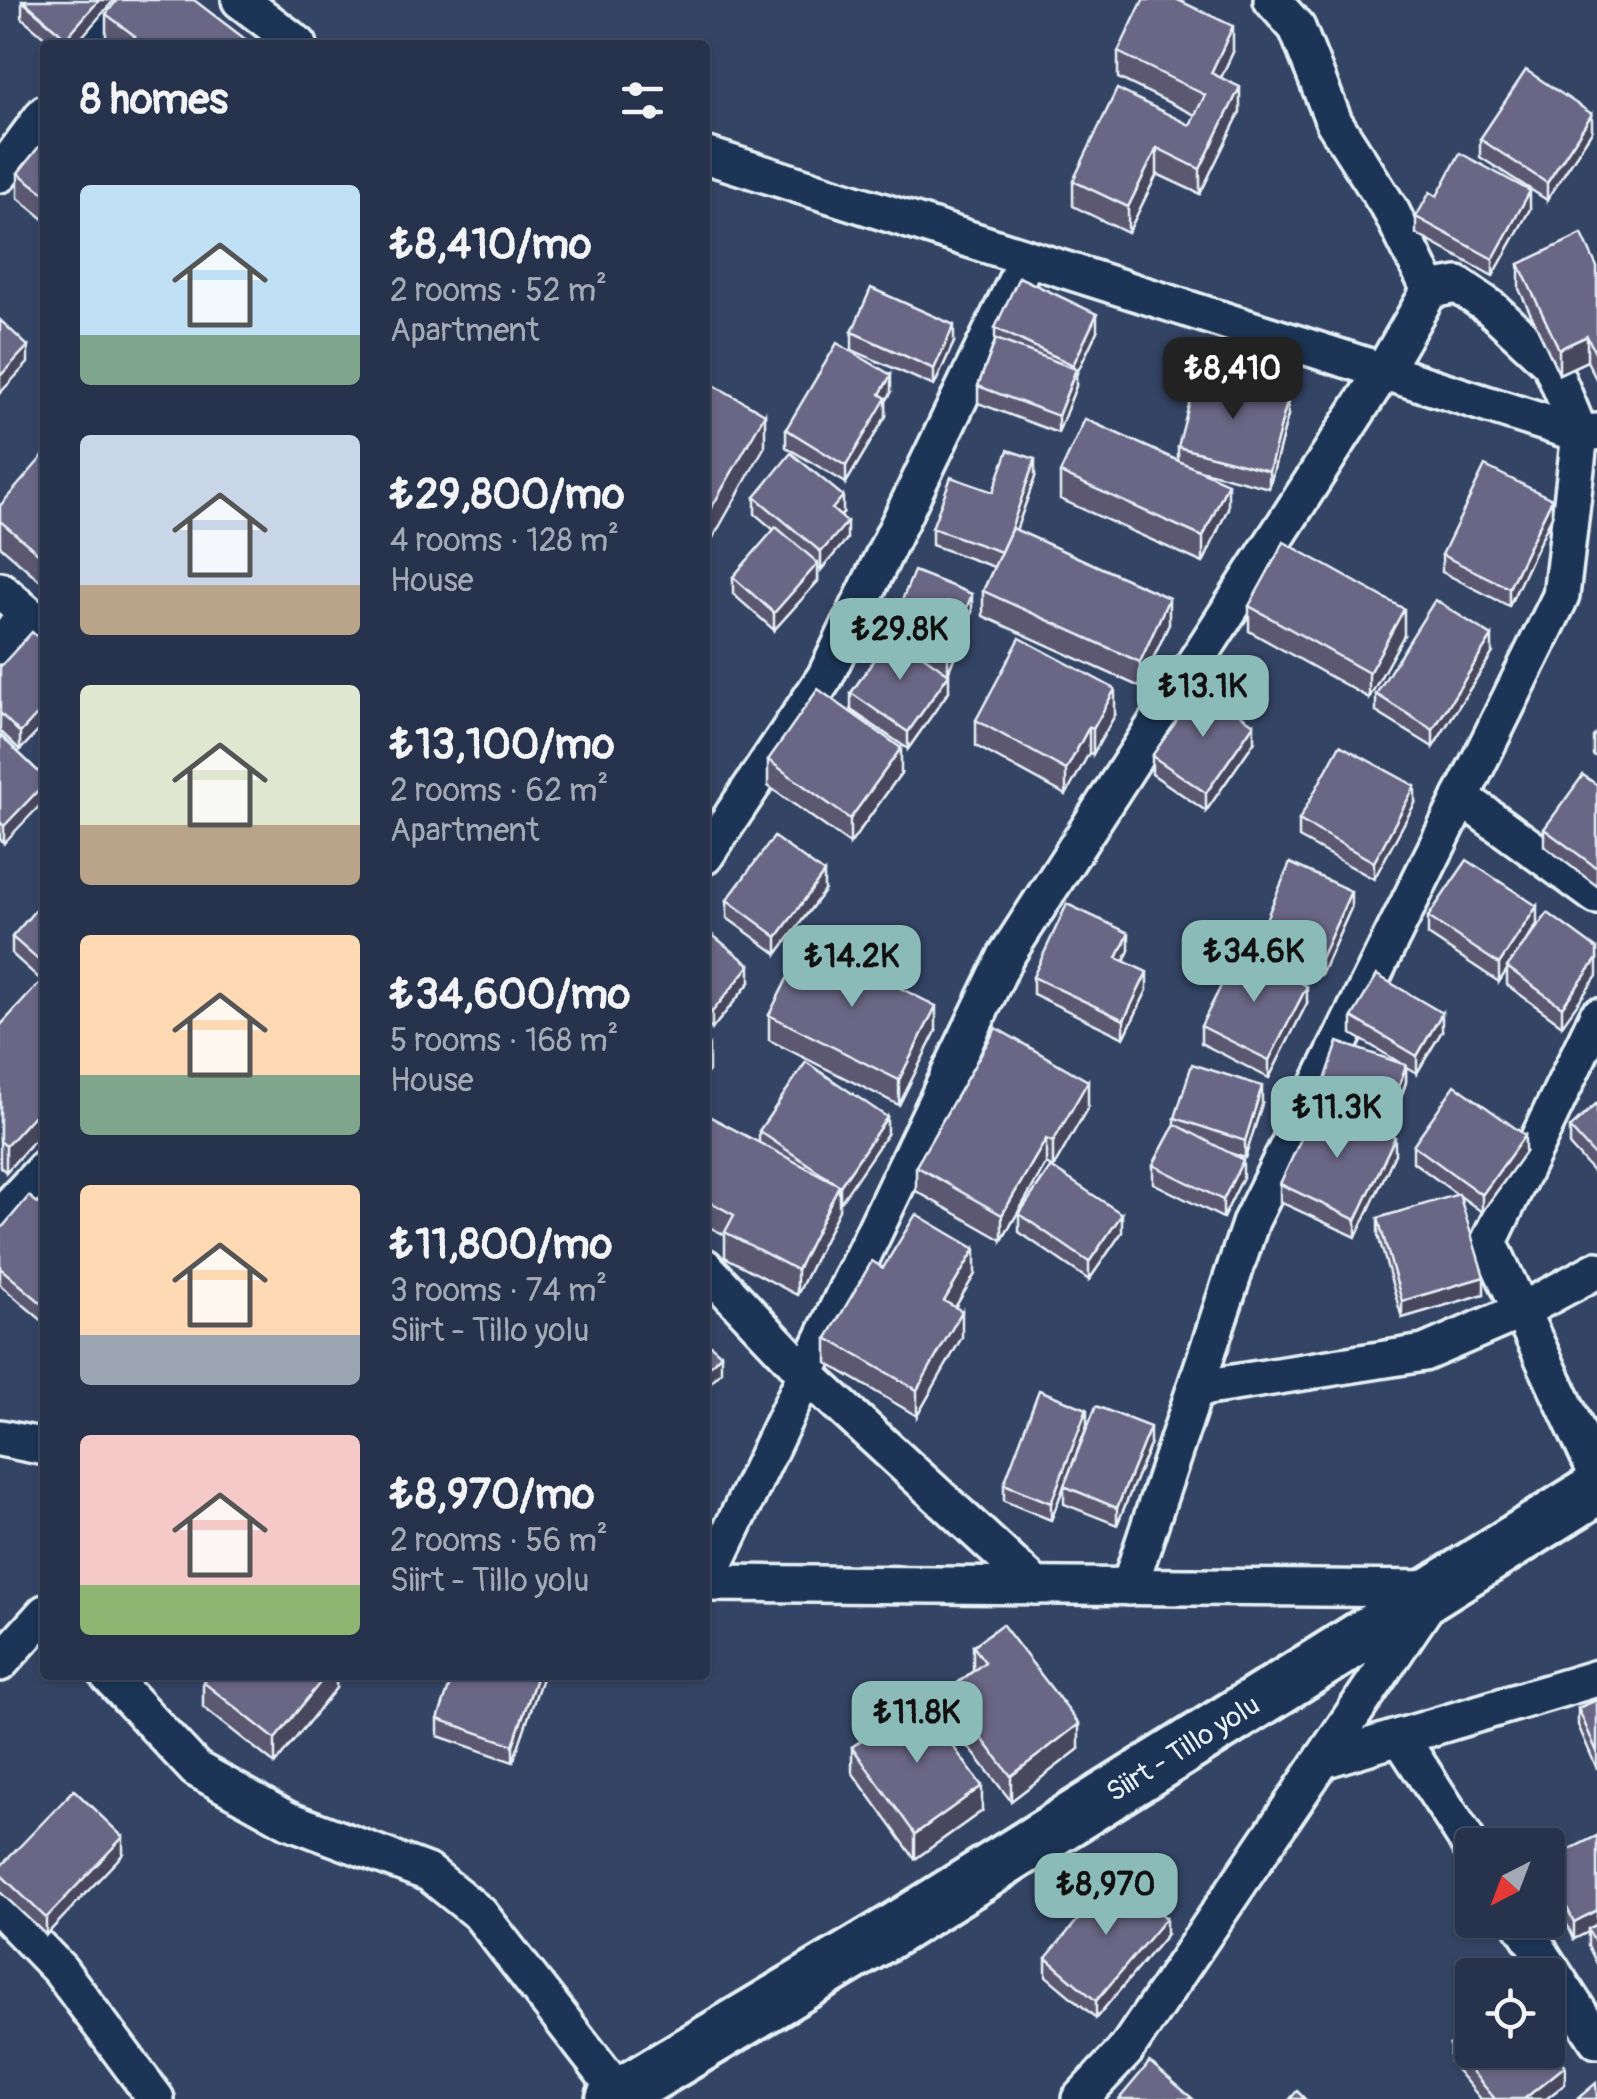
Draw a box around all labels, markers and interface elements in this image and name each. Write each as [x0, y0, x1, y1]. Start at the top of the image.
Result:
icon: filters [615, 73, 670, 128]
text: 8 homes [80, 74, 228, 126]
text: ₺8,410/mo [390, 219, 591, 271]
icon: home [160, 225, 280, 345]
text: 2 rooms · 52 m² [390, 271, 607, 311]
text: Apartment [390, 311, 539, 351]
pin: ₺8,410 [1152, 337, 1314, 422]
text: ₺8,410 [1185, 349, 1281, 389]
text: ₺29,800/mo [390, 469, 624, 521]
icon: home [160, 475, 280, 595]
text: 4 rooms · 128 m² [390, 521, 619, 561]
text: House [390, 561, 474, 601]
pin: ₺29.8K [819, 598, 981, 683]
text: ₺29.8K [852, 610, 948, 650]
pin: ₺13.1K [1122, 655, 1284, 740]
text: ₺13.1K [1159, 667, 1247, 707]
text: ₺13,100/mo [390, 719, 614, 771]
icon: home [160, 725, 280, 845]
text: 2 rooms · 62 m² [390, 771, 608, 811]
text: Apartment [390, 811, 539, 851]
pin: ₺34.6K [1173, 920, 1335, 1005]
pin: ₺14.2K [771, 925, 933, 1010]
text: ₺34.6K [1204, 932, 1304, 972]
text: ₺14.2K [805, 937, 899, 977]
text: ₺34,600/mo [390, 969, 630, 1021]
icon: home [160, 975, 280, 1095]
text: 5 rooms · 168 m² [390, 1021, 619, 1061]
text: House [390, 1061, 474, 1101]
pin: ₺11.3K [1256, 1076, 1418, 1161]
text: ₺11.3K [1293, 1088, 1381, 1128]
text: ₺11,800/mo [390, 1219, 612, 1271]
icon: home [160, 1225, 280, 1345]
text: 3 rooms · 74 m² [390, 1271, 607, 1311]
text: Siirt - Tillo yolu [390, 1311, 589, 1351]
text: ₺8,970/mo [390, 1469, 595, 1521]
icon: home [160, 1475, 280, 1595]
text: 2 rooms · 56 m² [390, 1521, 608, 1561]
text: Siirt - Tillo yolu [390, 1561, 589, 1601]
pin: ₺11.8K [836, 1681, 998, 1766]
street label: Siirt - Tillo yolu [1100, 1687, 1266, 1810]
text: ₺11.8K [874, 1693, 960, 1733]
north arrow [1455, 1828, 1565, 1938]
map controls [1455, 1828, 1565, 2068]
pin: ₺8,970 [1025, 1853, 1187, 1938]
text: ₺8,970 [1057, 1865, 1155, 1905]
button: locate [1455, 1958, 1565, 2068]

